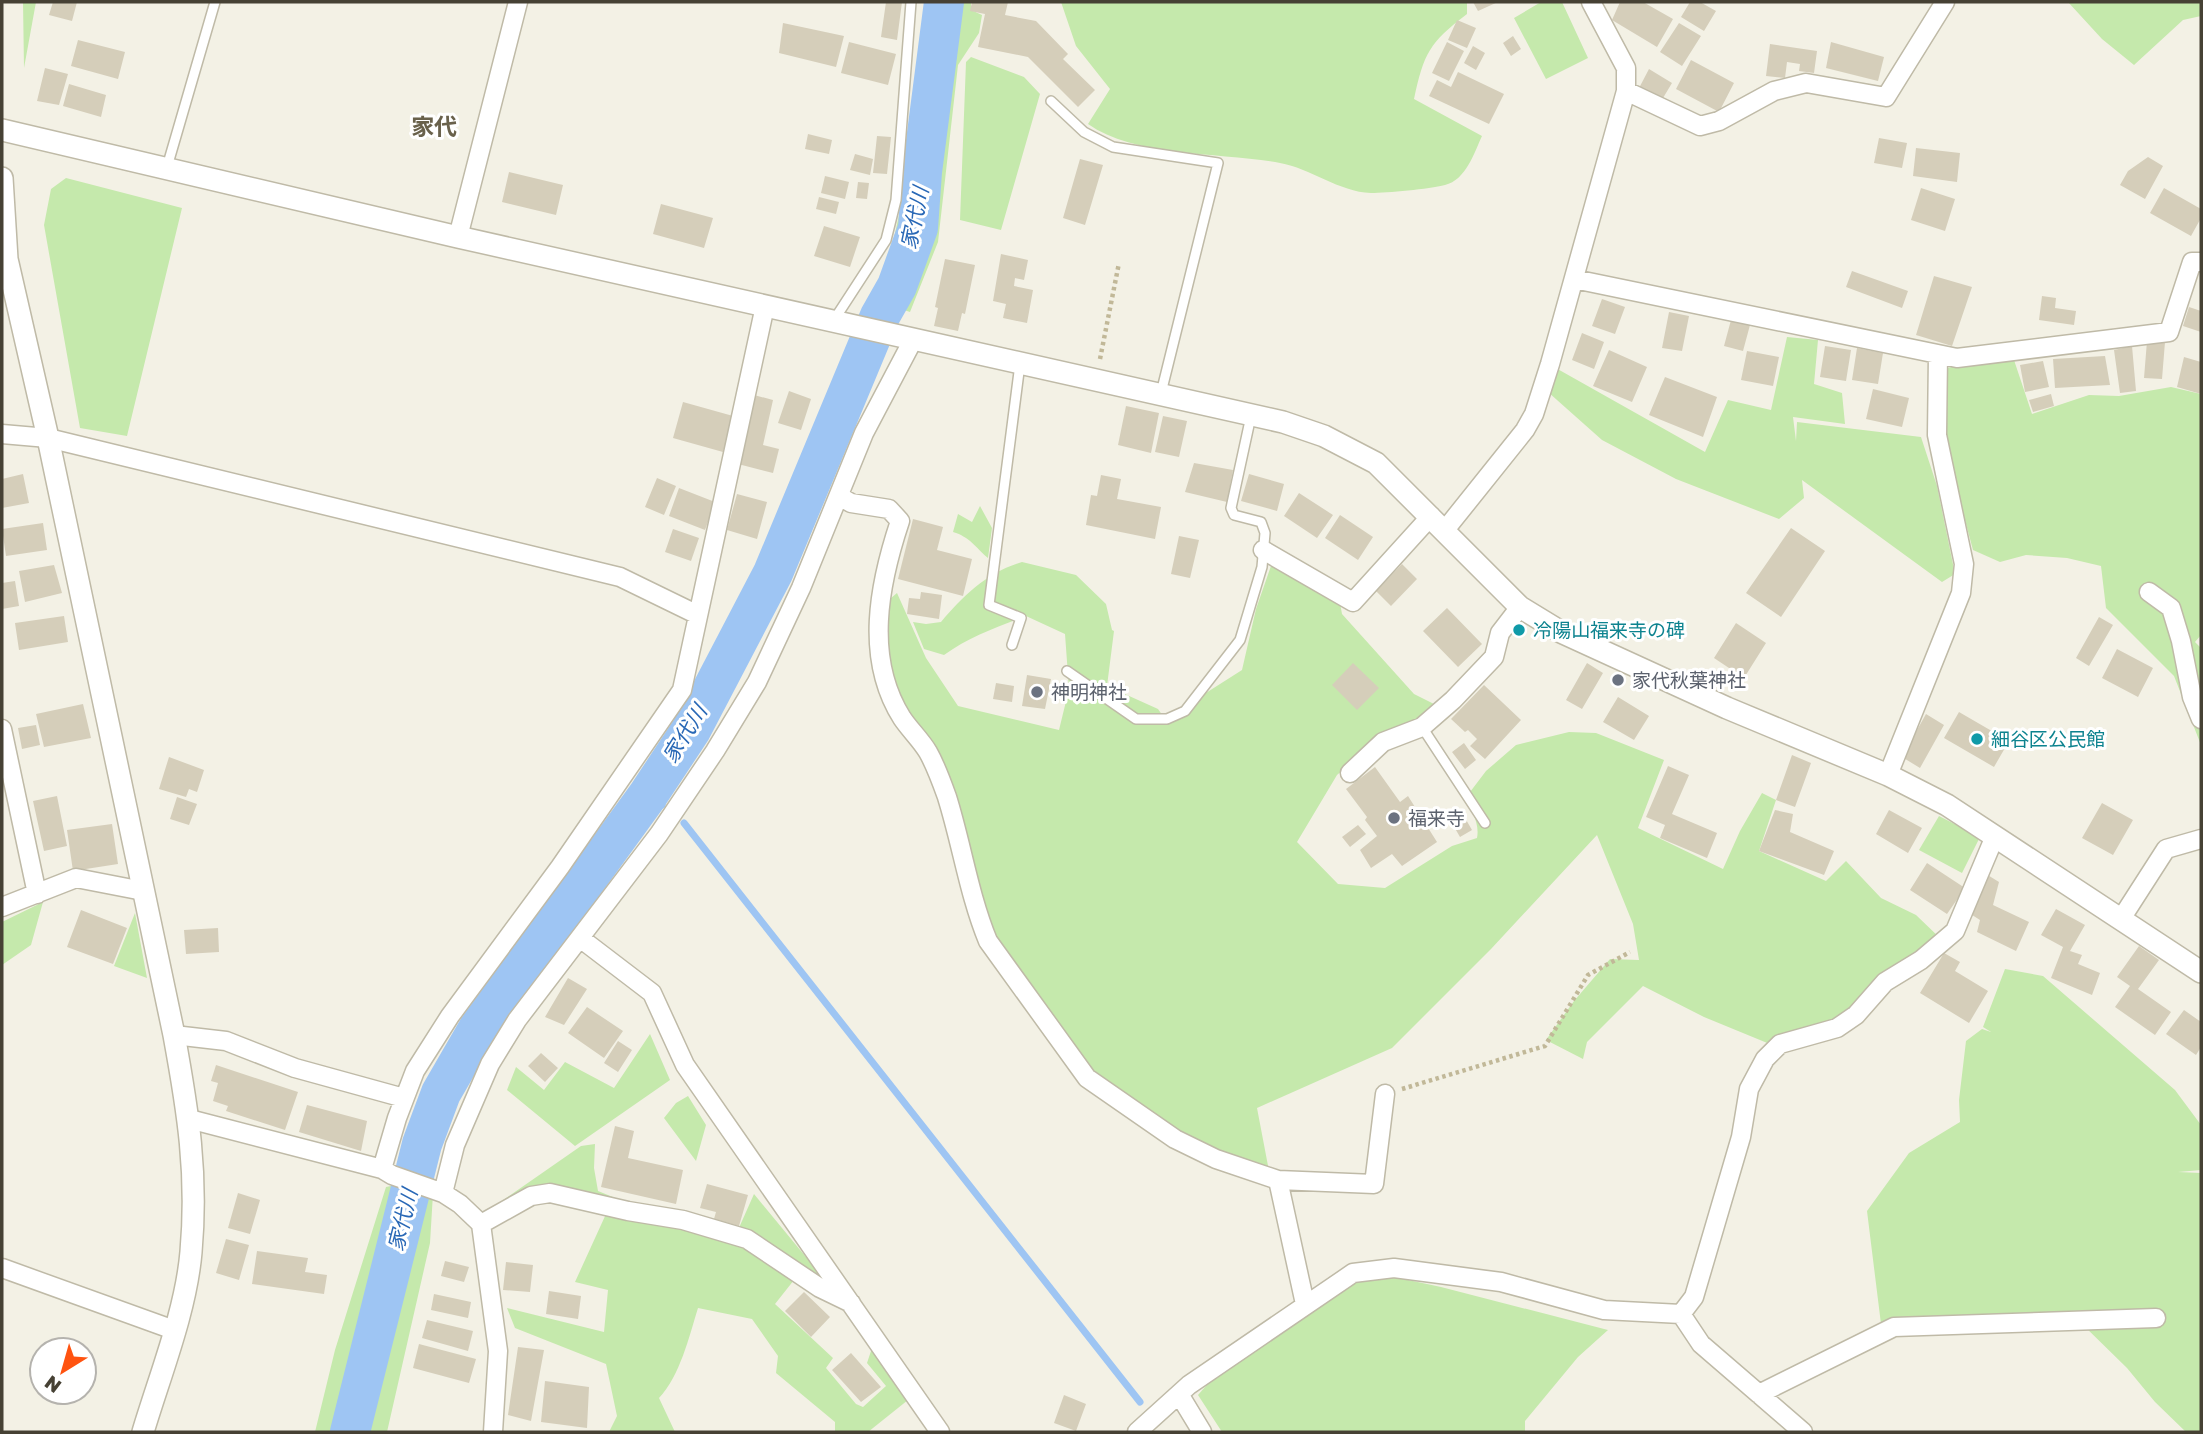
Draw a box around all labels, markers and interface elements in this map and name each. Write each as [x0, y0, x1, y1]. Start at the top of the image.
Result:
district label: 家代 [411, 112, 457, 140]
water label: 家代川 [895, 182, 934, 251]
place label: 冷陽山福来寺の碑 [1533, 618, 1685, 641]
marker: 冷陽山福来寺の碑 [1511, 622, 1527, 638]
place label: 家代秋葉神社 [1632, 668, 1746, 691]
marker: 家代秋葉神社 [1610, 672, 1626, 688]
place label: 神明神社 [1051, 680, 1127, 703]
marker: 神明神社 [1029, 684, 1045, 700]
water label: 家代川 [656, 698, 713, 767]
place label: 細谷区公民館 [1991, 727, 2105, 750]
marker: 細谷区公民館 [1969, 731, 1985, 747]
place label: 福来寺 [1408, 806, 1465, 829]
marker: 福来寺 [1386, 810, 1402, 826]
water label: 家代川 [382, 1184, 423, 1253]
north arrow [28, 1336, 98, 1406]
text: N [40, 1371, 65, 1399]

